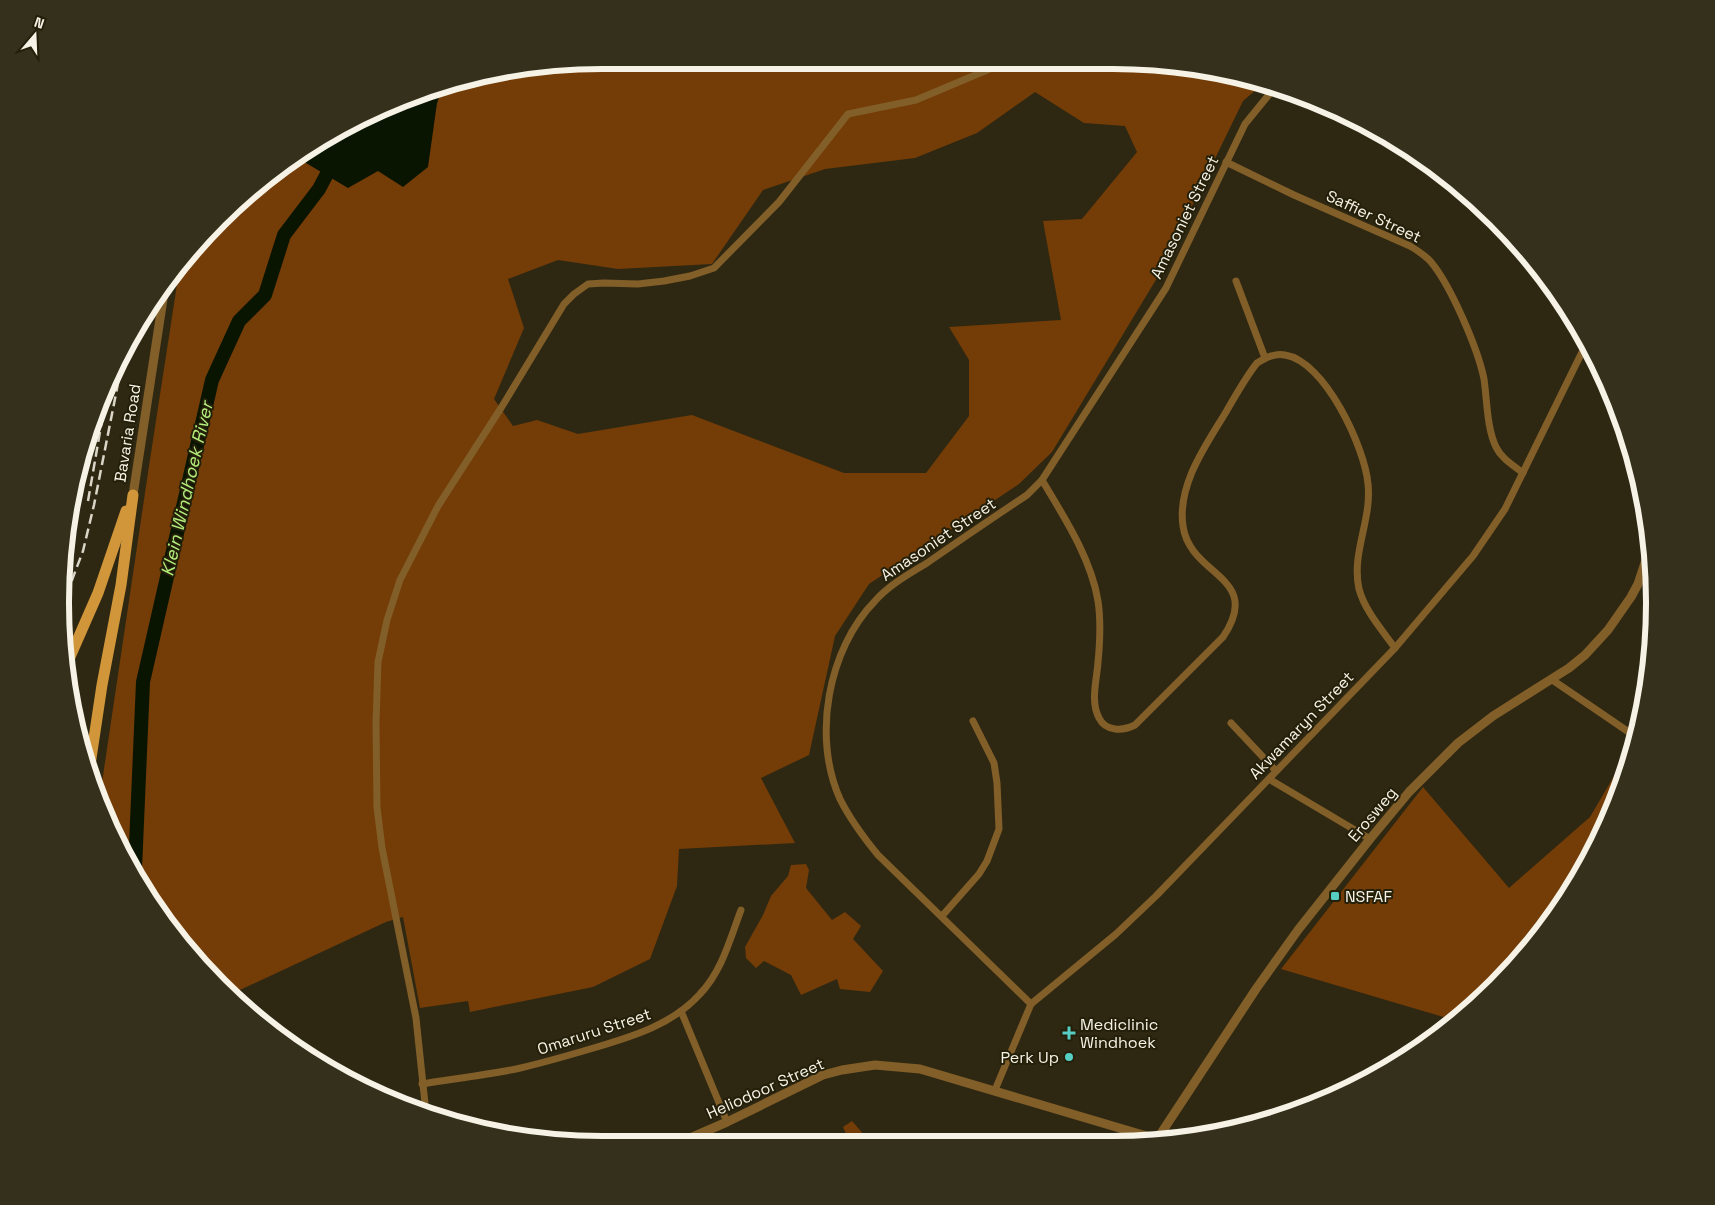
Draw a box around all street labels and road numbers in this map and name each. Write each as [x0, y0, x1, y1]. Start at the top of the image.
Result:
street label: Amasoniet Street [1146, 152, 1223, 282]
street label: Saffier Street [1323, 185, 1425, 248]
street label: Bavaria Road [109, 382, 146, 484]
street label: Amasoniet Street [877, 493, 1000, 586]
street label: Akwamaryn Street [1244, 667, 1358, 784]
street label: Erosweg [1343, 783, 1401, 846]
street label: Omaruru Street [535, 1003, 654, 1060]
street label: Heliodoor Street [703, 1053, 827, 1124]

